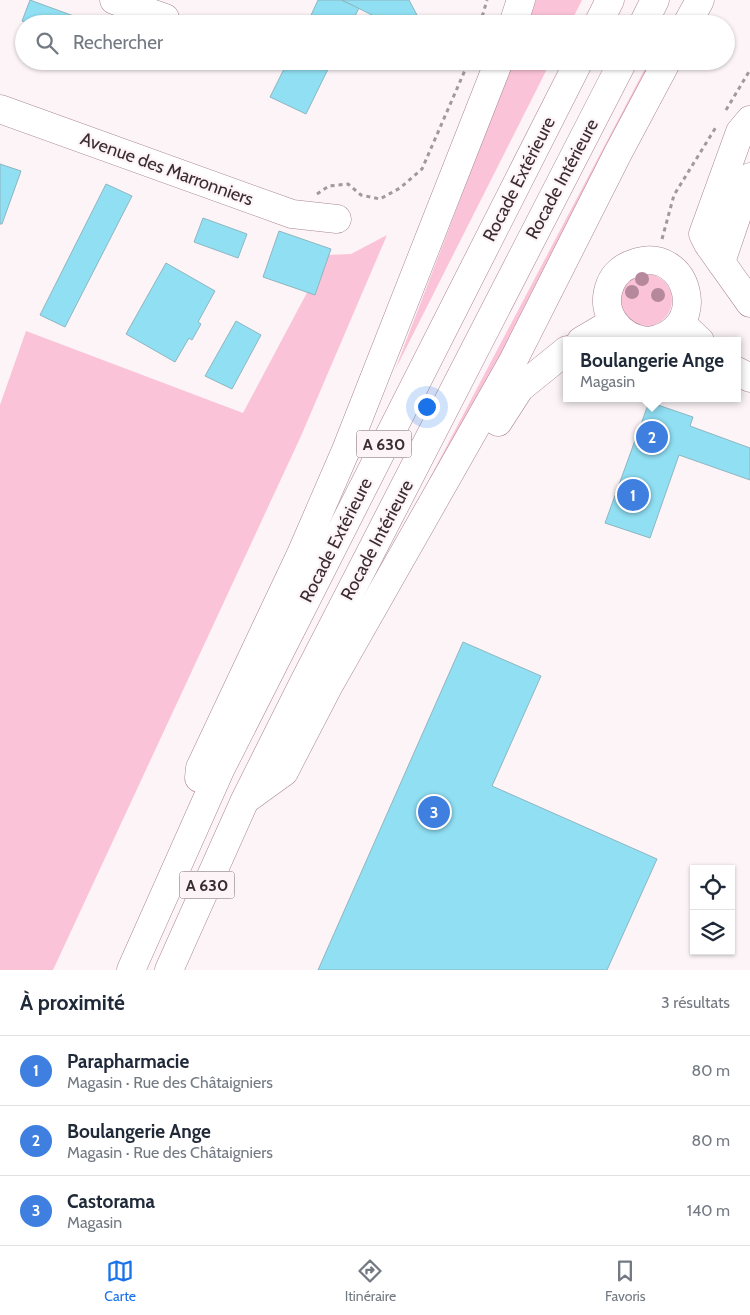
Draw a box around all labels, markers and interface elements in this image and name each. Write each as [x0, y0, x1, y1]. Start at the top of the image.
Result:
search box [15, 15, 735, 70]
icon: search [33, 29, 61, 57]
text: Rechercher [73, 31, 163, 54]
street label: Rocade Extérieure [478, 113, 560, 245]
street label: Rocade Intérieure [521, 115, 603, 243]
street label: Avenue des Marronniers [78, 127, 256, 211]
popup [563, 337, 741, 402]
text: Boulangerie Ange [580, 349, 724, 372]
text: Magasin [580, 372, 635, 391]
your location [414, 394, 440, 420]
pin: 2 [636, 418, 668, 456]
road number: A 630 [356, 430, 412, 458]
street label: Rocade Extérieure [295, 474, 377, 606]
street label: Rocade Intérieure [336, 476, 418, 604]
pin: 1 [617, 476, 649, 514]
pin: 3 [418, 793, 450, 831]
map controls [690, 865, 735, 955]
button: locate [690, 865, 735, 910]
road number: A 630 [180, 872, 234, 898]
button: layers [690, 910, 735, 955]
text: À proximité [20, 990, 125, 1015]
text: 3 résultats [661, 993, 730, 1012]
text: Parapharmacie [67, 1050, 189, 1073]
text: 1 [33, 1061, 39, 1080]
text: 80 m [692, 1061, 730, 1080]
text: Magasin · Rue des Châtaigniers [67, 1073, 273, 1092]
text: Boulangerie Ange [67, 1120, 211, 1143]
text: 2 [32, 1131, 40, 1150]
text: 80 m [692, 1131, 730, 1150]
text: Magasin · Rue des Châtaigniers [67, 1143, 273, 1162]
text: Castorama [67, 1190, 155, 1213]
text: 3 [32, 1201, 40, 1220]
text: 140 m [687, 1201, 730, 1220]
text: Magasin [67, 1213, 122, 1232]
tab: Carte [104, 1257, 136, 1305]
tab: Itinéraire [345, 1257, 396, 1305]
tab: Favoris [605, 1257, 646, 1305]

